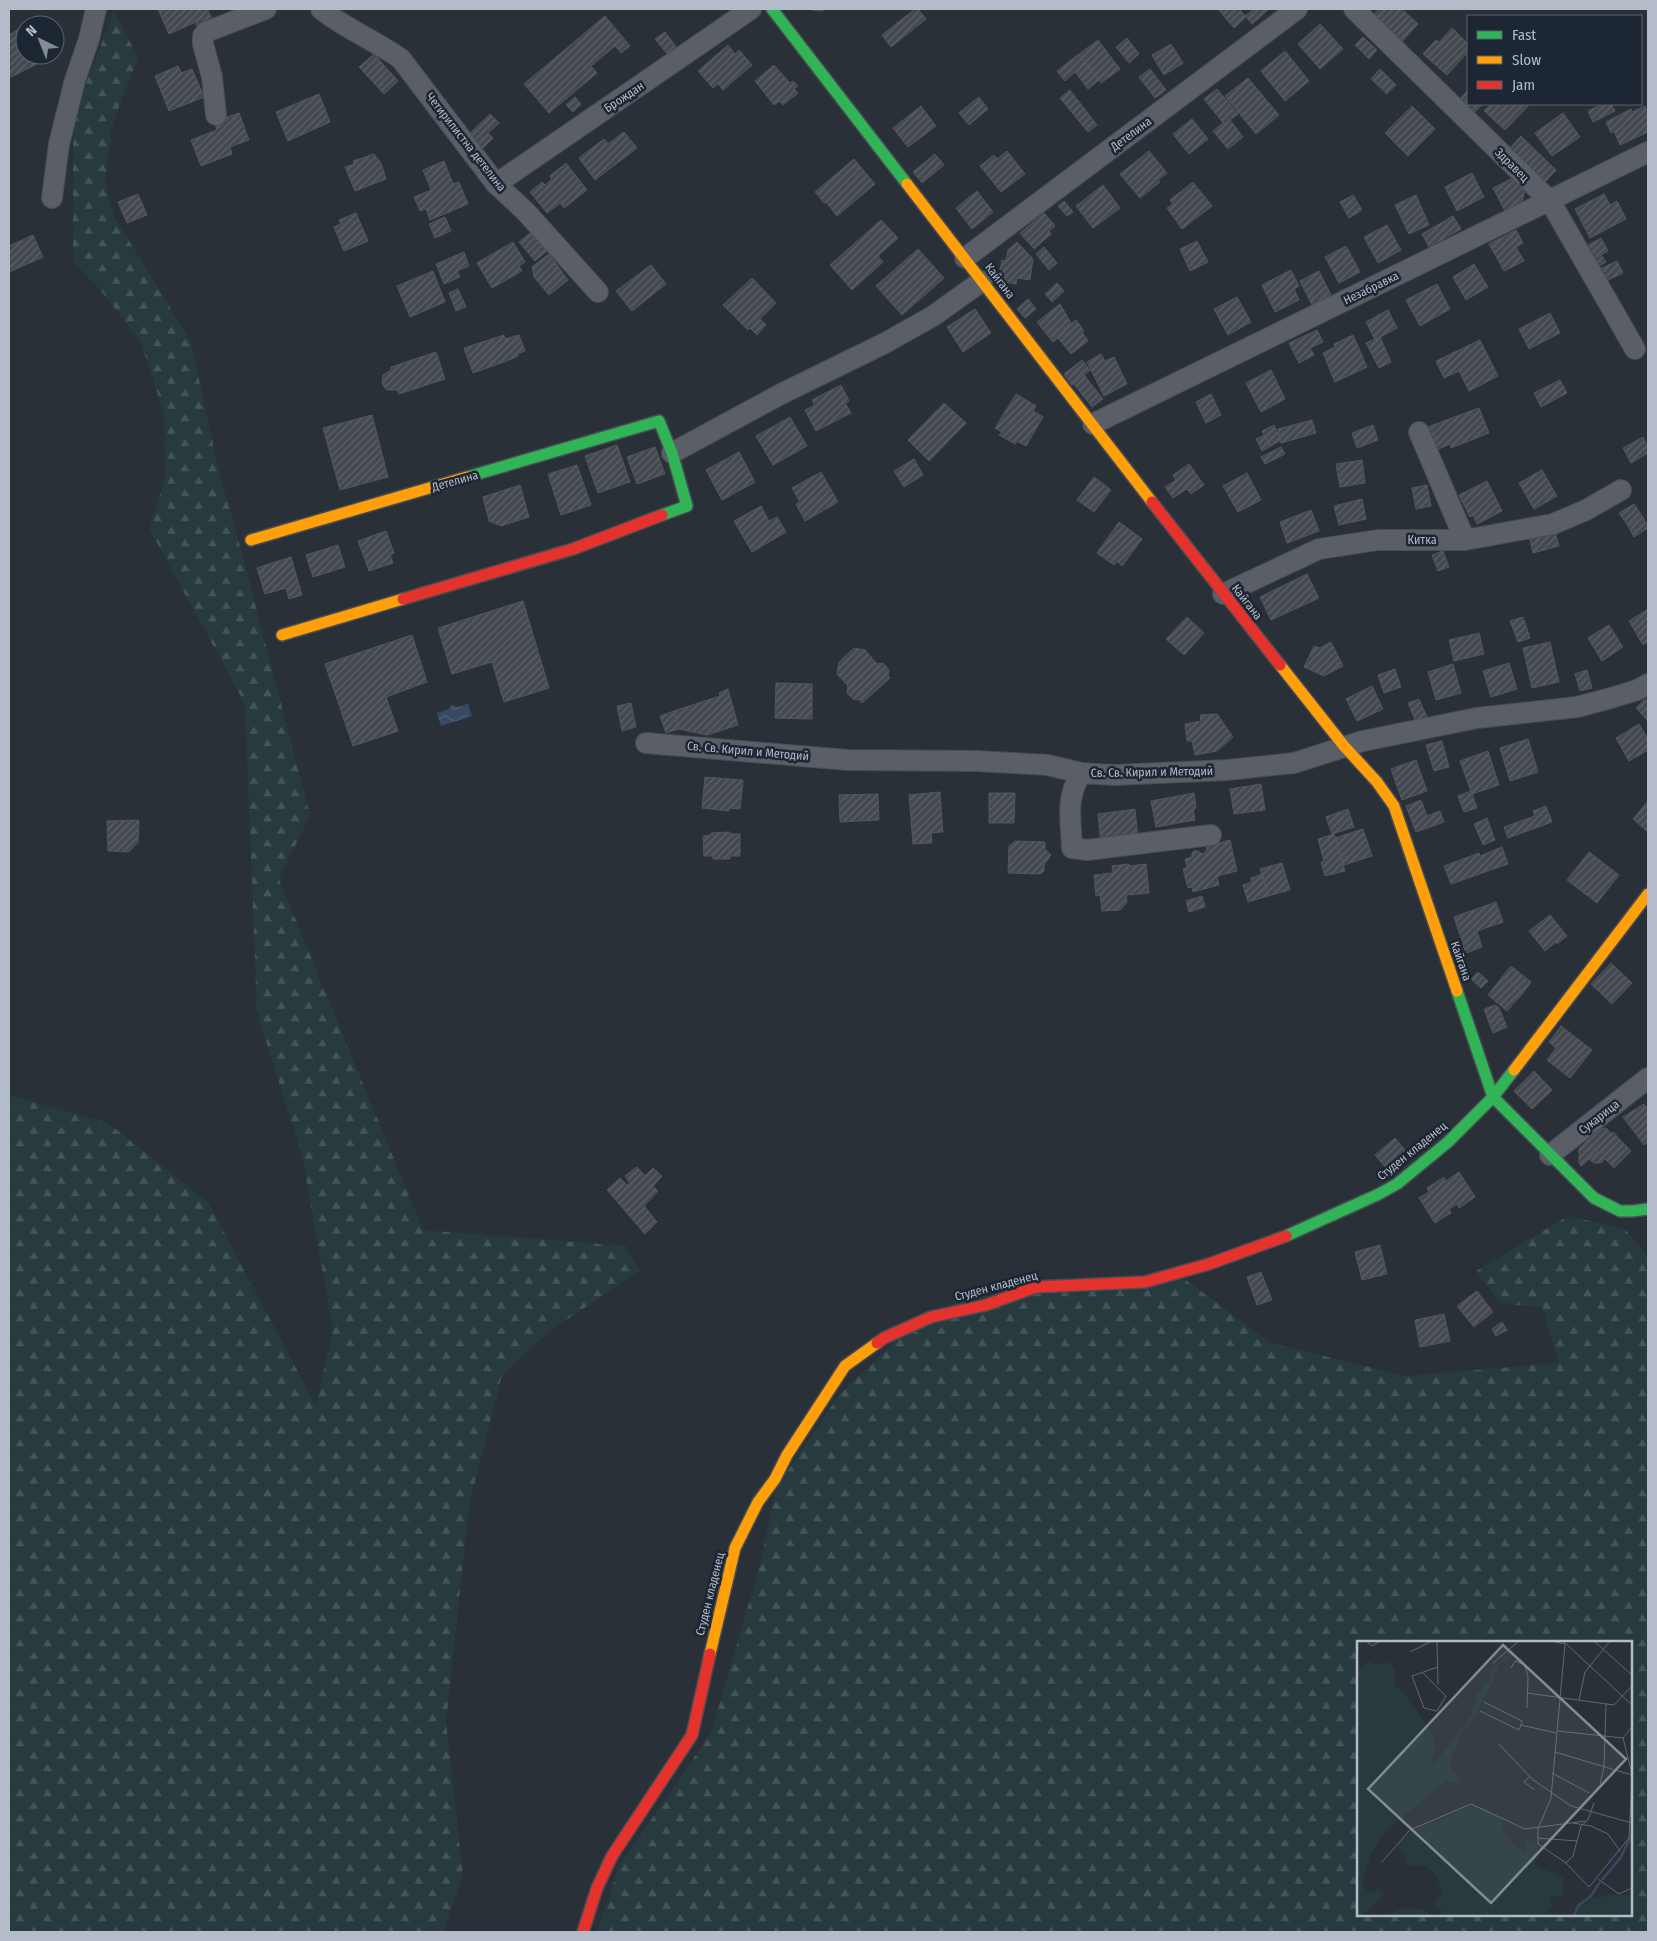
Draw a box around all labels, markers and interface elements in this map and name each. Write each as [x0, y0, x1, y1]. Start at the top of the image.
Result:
north arrow [15, 15, 65, 65]
legend [1467, 15, 1642, 105]
text: N [23, 22, 40, 40]
text: Fast [1512, 26, 1536, 44]
text: Slow [1512, 51, 1541, 69]
text: Jam [1512, 76, 1535, 94]
street label: Брождан [601, 79, 647, 115]
street label: Четирилистна детелина [423, 90, 509, 194]
street label: Детелина [1107, 114, 1154, 155]
street label: Здравец [1492, 145, 1532, 185]
street label: Кайгана [982, 260, 1018, 302]
street label: Незабравка [1341, 269, 1401, 307]
street label: Детелина [429, 468, 480, 495]
street label: Китка [1407, 533, 1437, 547]
street label: Кайгана [1229, 582, 1265, 623]
street label: Св. Св. Кирил и Методий [686, 739, 810, 763]
street label: Св. Св. Кирил и Методий [1091, 764, 1213, 780]
street label: Кайгана [1448, 939, 1474, 983]
street label: Сукарица [1576, 1097, 1622, 1137]
street label: Студен кладенец [1375, 1118, 1450, 1183]
street label: Студен кладенец [953, 1268, 1040, 1304]
street label: Студен кладенец [693, 1550, 727, 1637]
inset map [1357, 1641, 1632, 1916]

